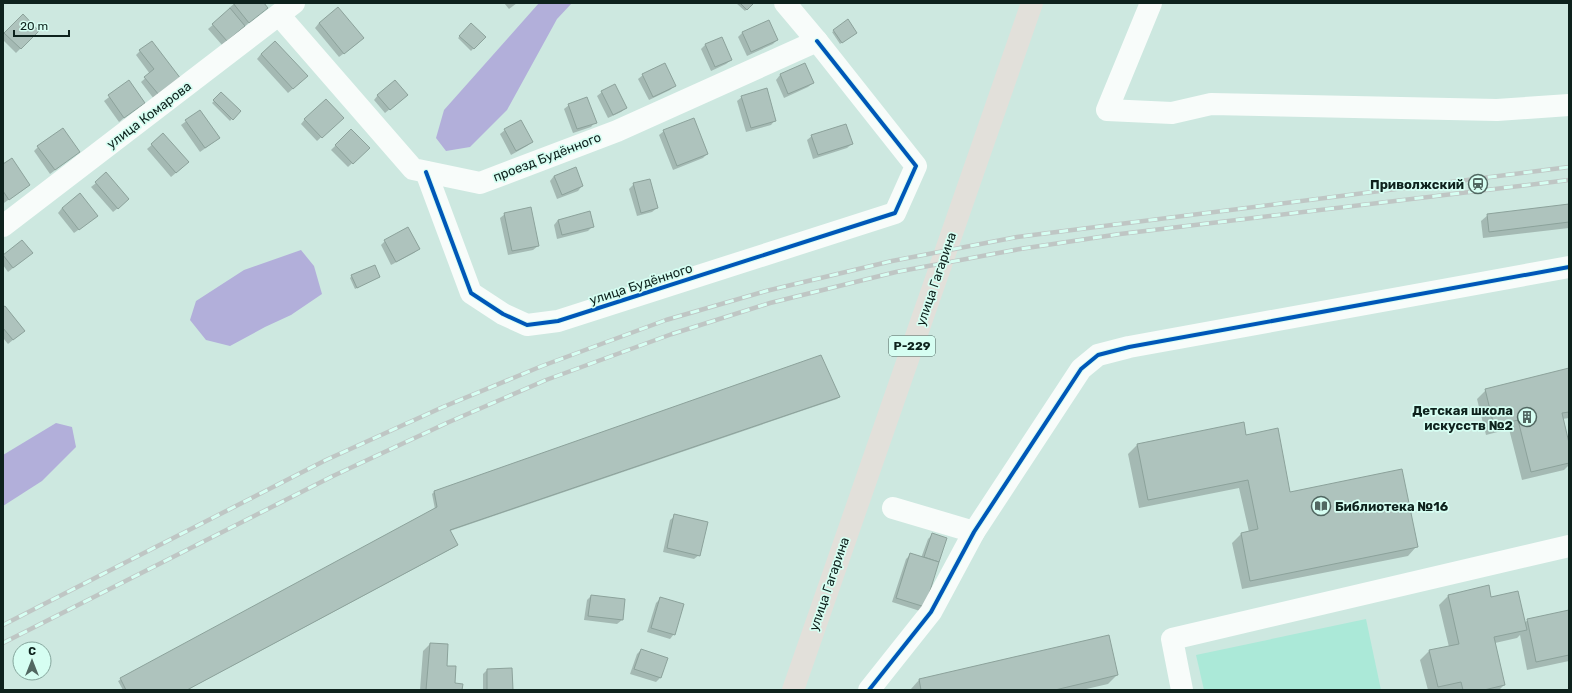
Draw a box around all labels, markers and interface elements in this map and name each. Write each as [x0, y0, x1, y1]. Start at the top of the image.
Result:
scale bar [14, 12, 69, 38]
text: 20 m [20, 19, 48, 33]
street label: улица Комарова [104, 78, 194, 152]
street label: проезд Будённого [491, 129, 603, 185]
station icon: Приволжский [1467, 173, 1489, 195]
place label: Приволжский [1370, 177, 1464, 192]
street label: улица Гагарина [913, 230, 959, 328]
street label: улица Будённого [588, 260, 694, 308]
road number: Р-229 [889, 336, 935, 356]
place label: Детская школа искусств №2 [1412, 403, 1513, 433]
building icon: Детская школа искусств №2 [1516, 406, 1538, 428]
library icon: Библиотека №16 [1310, 495, 1332, 517]
place label: Библиотека №16 [1335, 499, 1449, 514]
street label: улица Гагарина [806, 535, 852, 633]
north arrow [12, 641, 52, 681]
text: С [28, 645, 36, 658]

